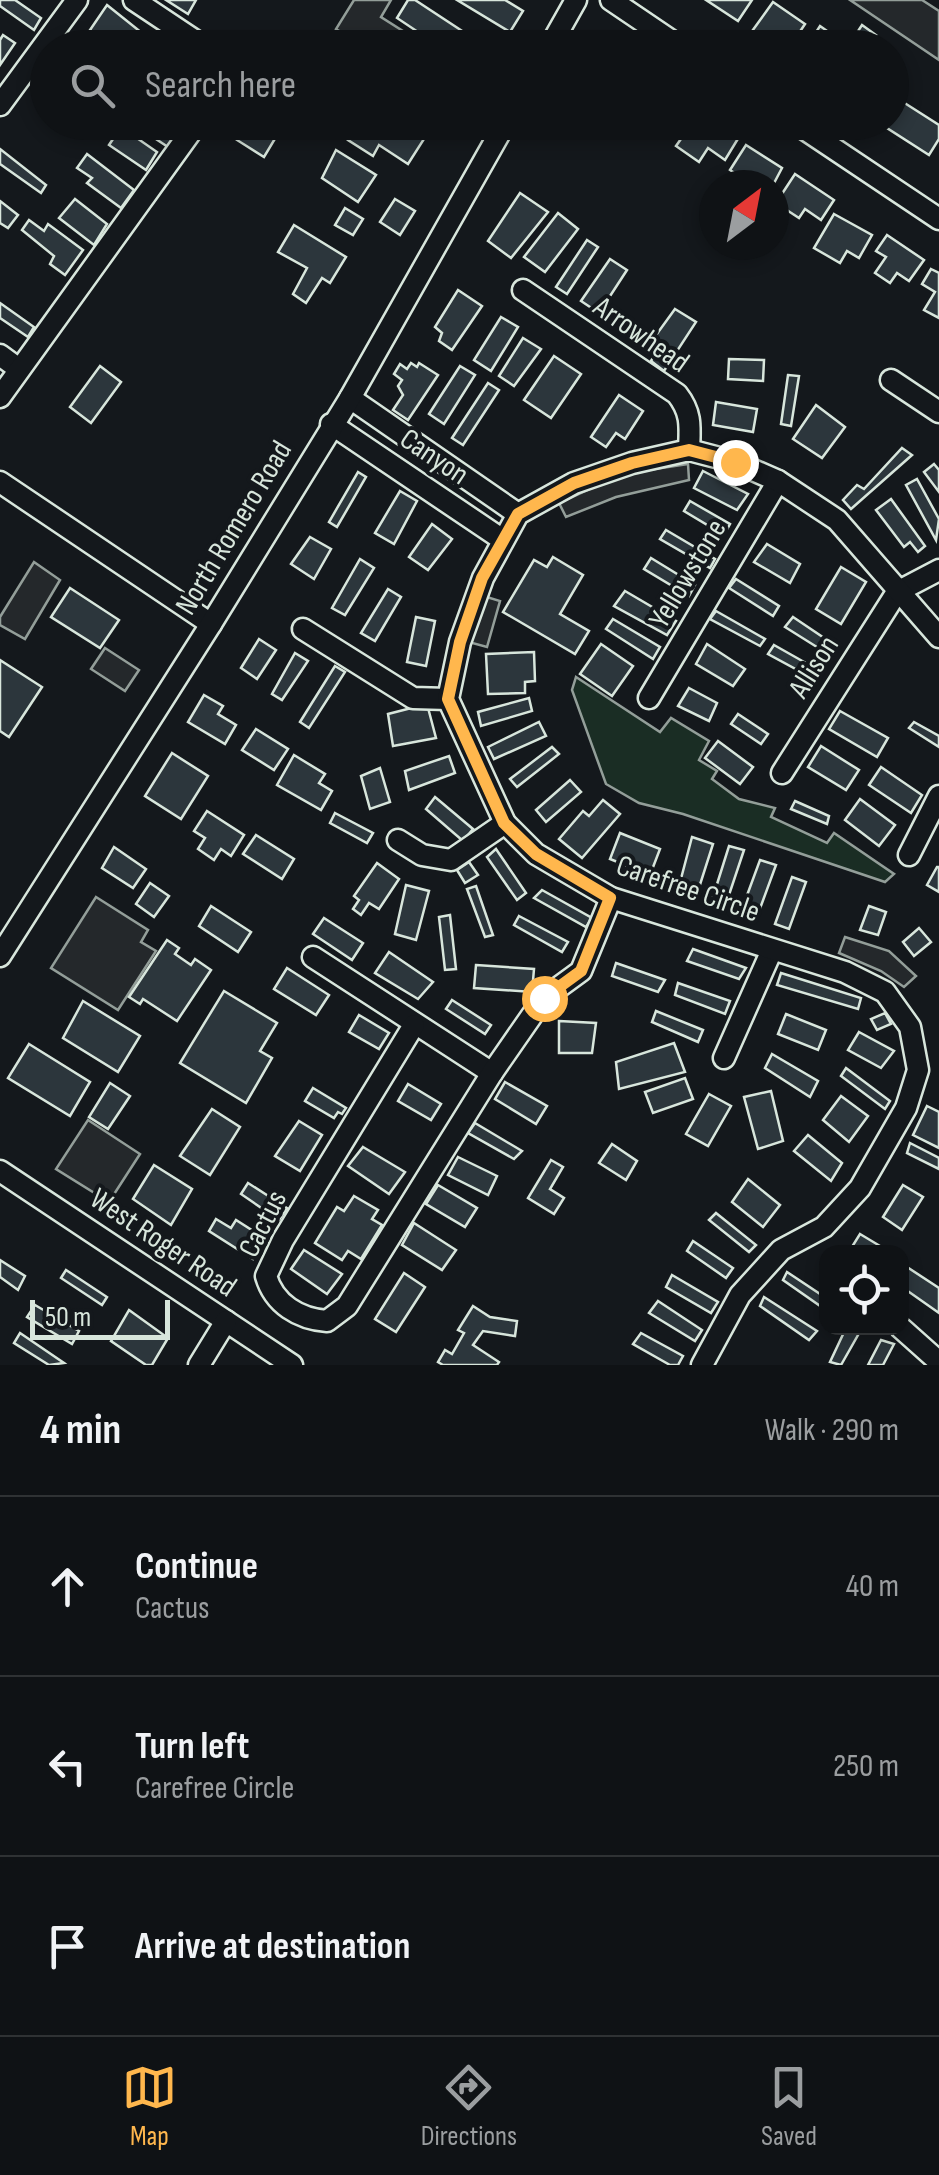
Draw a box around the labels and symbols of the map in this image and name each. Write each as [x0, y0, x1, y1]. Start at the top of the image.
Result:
north arrow [699, 170, 789, 260]
street label: Arrowhead [586, 289, 696, 381]
street label: Canyon [393, 421, 475, 493]
street label: North Romero Road [168, 435, 300, 621]
route end [713, 440, 759, 486]
street label: Yellowstone [642, 513, 734, 635]
street label: Allison [781, 629, 847, 706]
street label: Carefree Circle [612, 848, 764, 930]
route start [522, 976, 568, 1022]
street label: West Roger Road [83, 1181, 243, 1305]
street label: Cactus [231, 1185, 295, 1263]
scale bar [30, 1295, 170, 1340]

